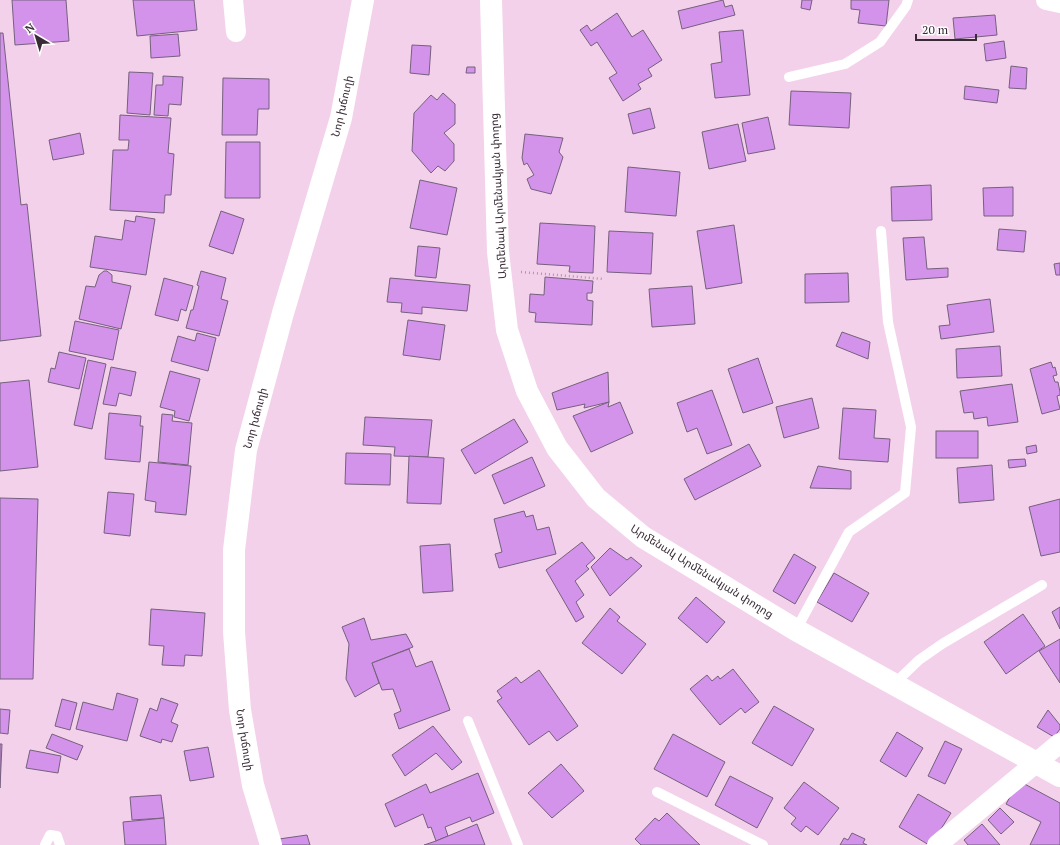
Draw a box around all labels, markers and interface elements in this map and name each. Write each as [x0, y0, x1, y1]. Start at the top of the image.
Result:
north arrow [16, 16, 56, 56]
scale bar [916, 16, 976, 42]
text: N [22, 20, 38, 36]
text: 20 m [922, 22, 949, 37]
street label: Նոր խճուղի [328, 74, 356, 138]
street label: Արմենակ Արմենակյան փողոց [487, 113, 509, 279]
street label: Նոր խճուղի [240, 386, 270, 450]
street label: Արմենակ Արմենակյան փողոց [628, 521, 776, 621]
street label: Նոր խճուղի [233, 708, 257, 772]

